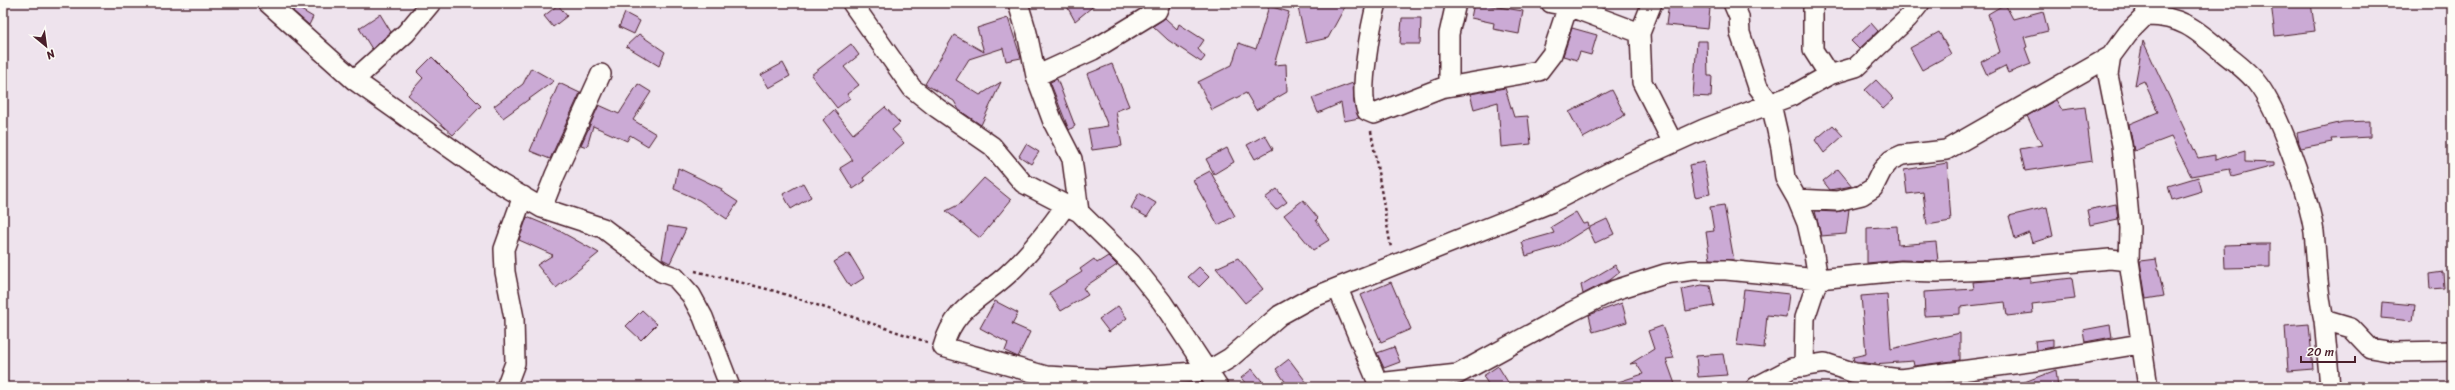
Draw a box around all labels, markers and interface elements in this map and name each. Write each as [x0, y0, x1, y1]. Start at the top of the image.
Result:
north arrow [26, 26, 66, 66]
text: N [42, 44, 59, 65]
scale bar [2301, 338, 2355, 364]
text: 20 m [2307, 341, 2334, 363]

